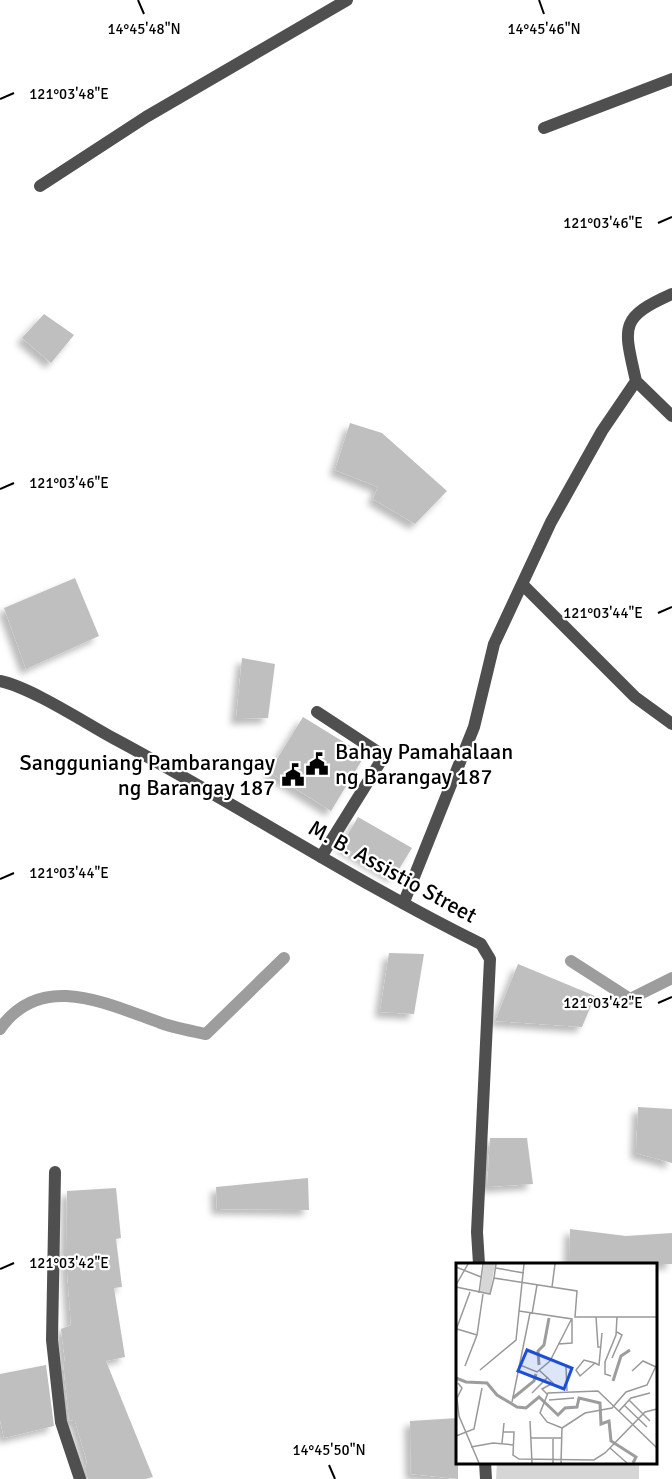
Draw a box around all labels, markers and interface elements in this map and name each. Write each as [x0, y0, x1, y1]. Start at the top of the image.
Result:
text: 14°45'48"N [107, 20, 181, 38]
text: 14°45'46"N [507, 20, 581, 38]
text: 121°03'48"E [29, 85, 109, 103]
text: 121°03'46"E [563, 214, 643, 232]
text: 121°03'46"E [29, 474, 109, 492]
text: 121°03'44"E [563, 604, 643, 622]
place label: Bahay Pamahalaan ng Barangay 187 [335, 738, 513, 790]
place label: Sangguniang Pambarangay ng Barangay 187 [19, 749, 276, 801]
public building icon: Bahay Pamahalaan ng Barangay 187 [304, 751, 330, 777]
public building icon: Sangguniang Pambarangay ng Barangay 187 [280, 762, 306, 788]
street label: M. B. Assistio Street [304, 814, 482, 929]
text: 121°03'44"E [29, 864, 109, 882]
text: 121°03'42"E [563, 994, 643, 1012]
text: 121°03'42"E [29, 1254, 109, 1272]
inset map [456, 1263, 657, 1464]
text: 14°45'50"N [292, 1441, 366, 1459]

